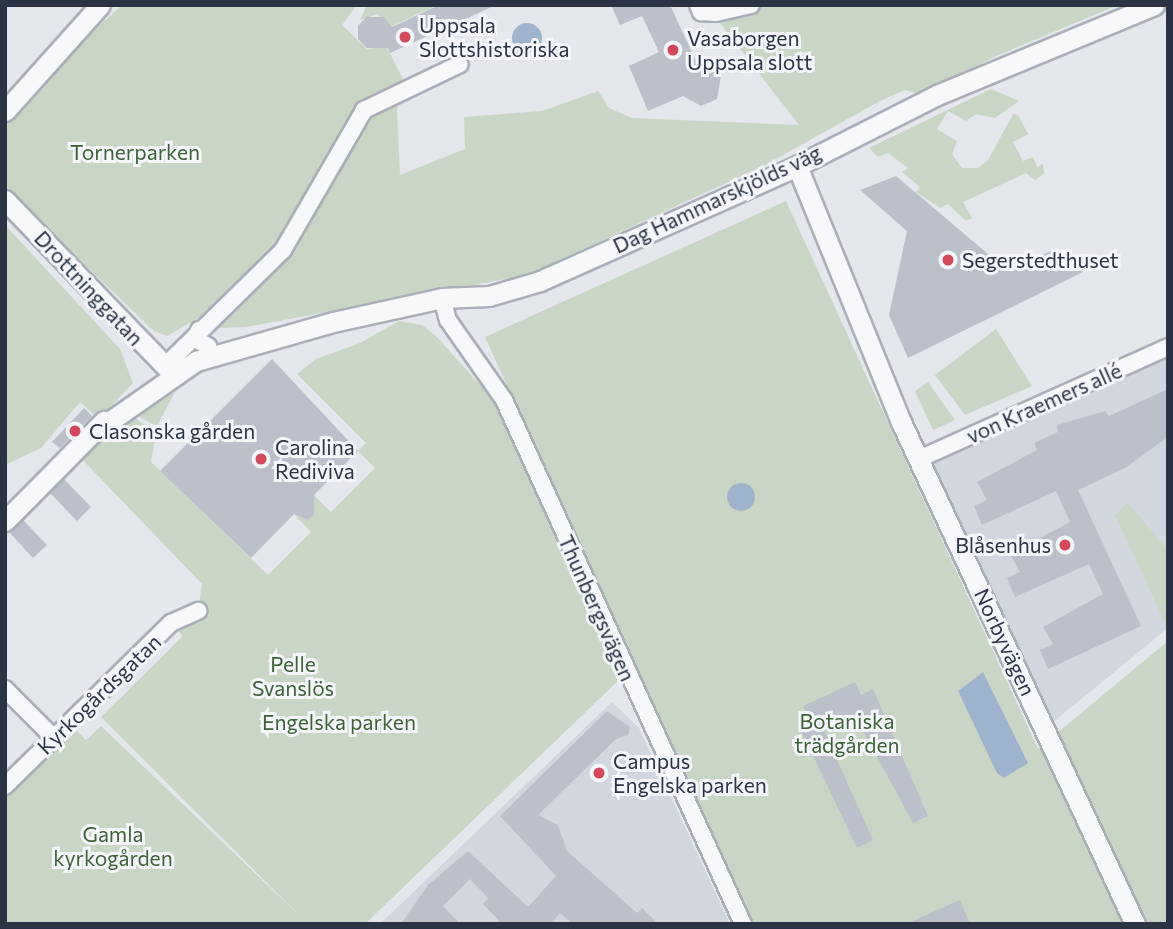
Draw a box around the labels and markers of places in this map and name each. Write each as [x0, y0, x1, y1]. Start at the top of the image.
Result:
place label: Uppsala Slottshistoriska [419, 12, 569, 62]
place label: Vasaborgen Uppsala slott [687, 25, 812, 75]
marker: Uppsala Slottshistoriska [397, 29, 413, 45]
marker: Vasaborgen Uppsala slott [665, 42, 681, 58]
place label: Segerstedthuset [962, 247, 1118, 273]
marker: Segerstedthuset [940, 252, 956, 268]
place label: Clasonska gården [89, 418, 255, 444]
marker: Clasonska gården [67, 423, 83, 439]
place label: Carolina Rediviva [275, 434, 355, 484]
marker: Carolina Rediviva [253, 451, 269, 467]
place label: Blåsenhus [955, 532, 1051, 558]
marker: Blåsenhus [1057, 537, 1073, 553]
place label: Campus Engelska parken [613, 748, 767, 798]
marker: Campus Engelska parken [591, 765, 607, 781]

